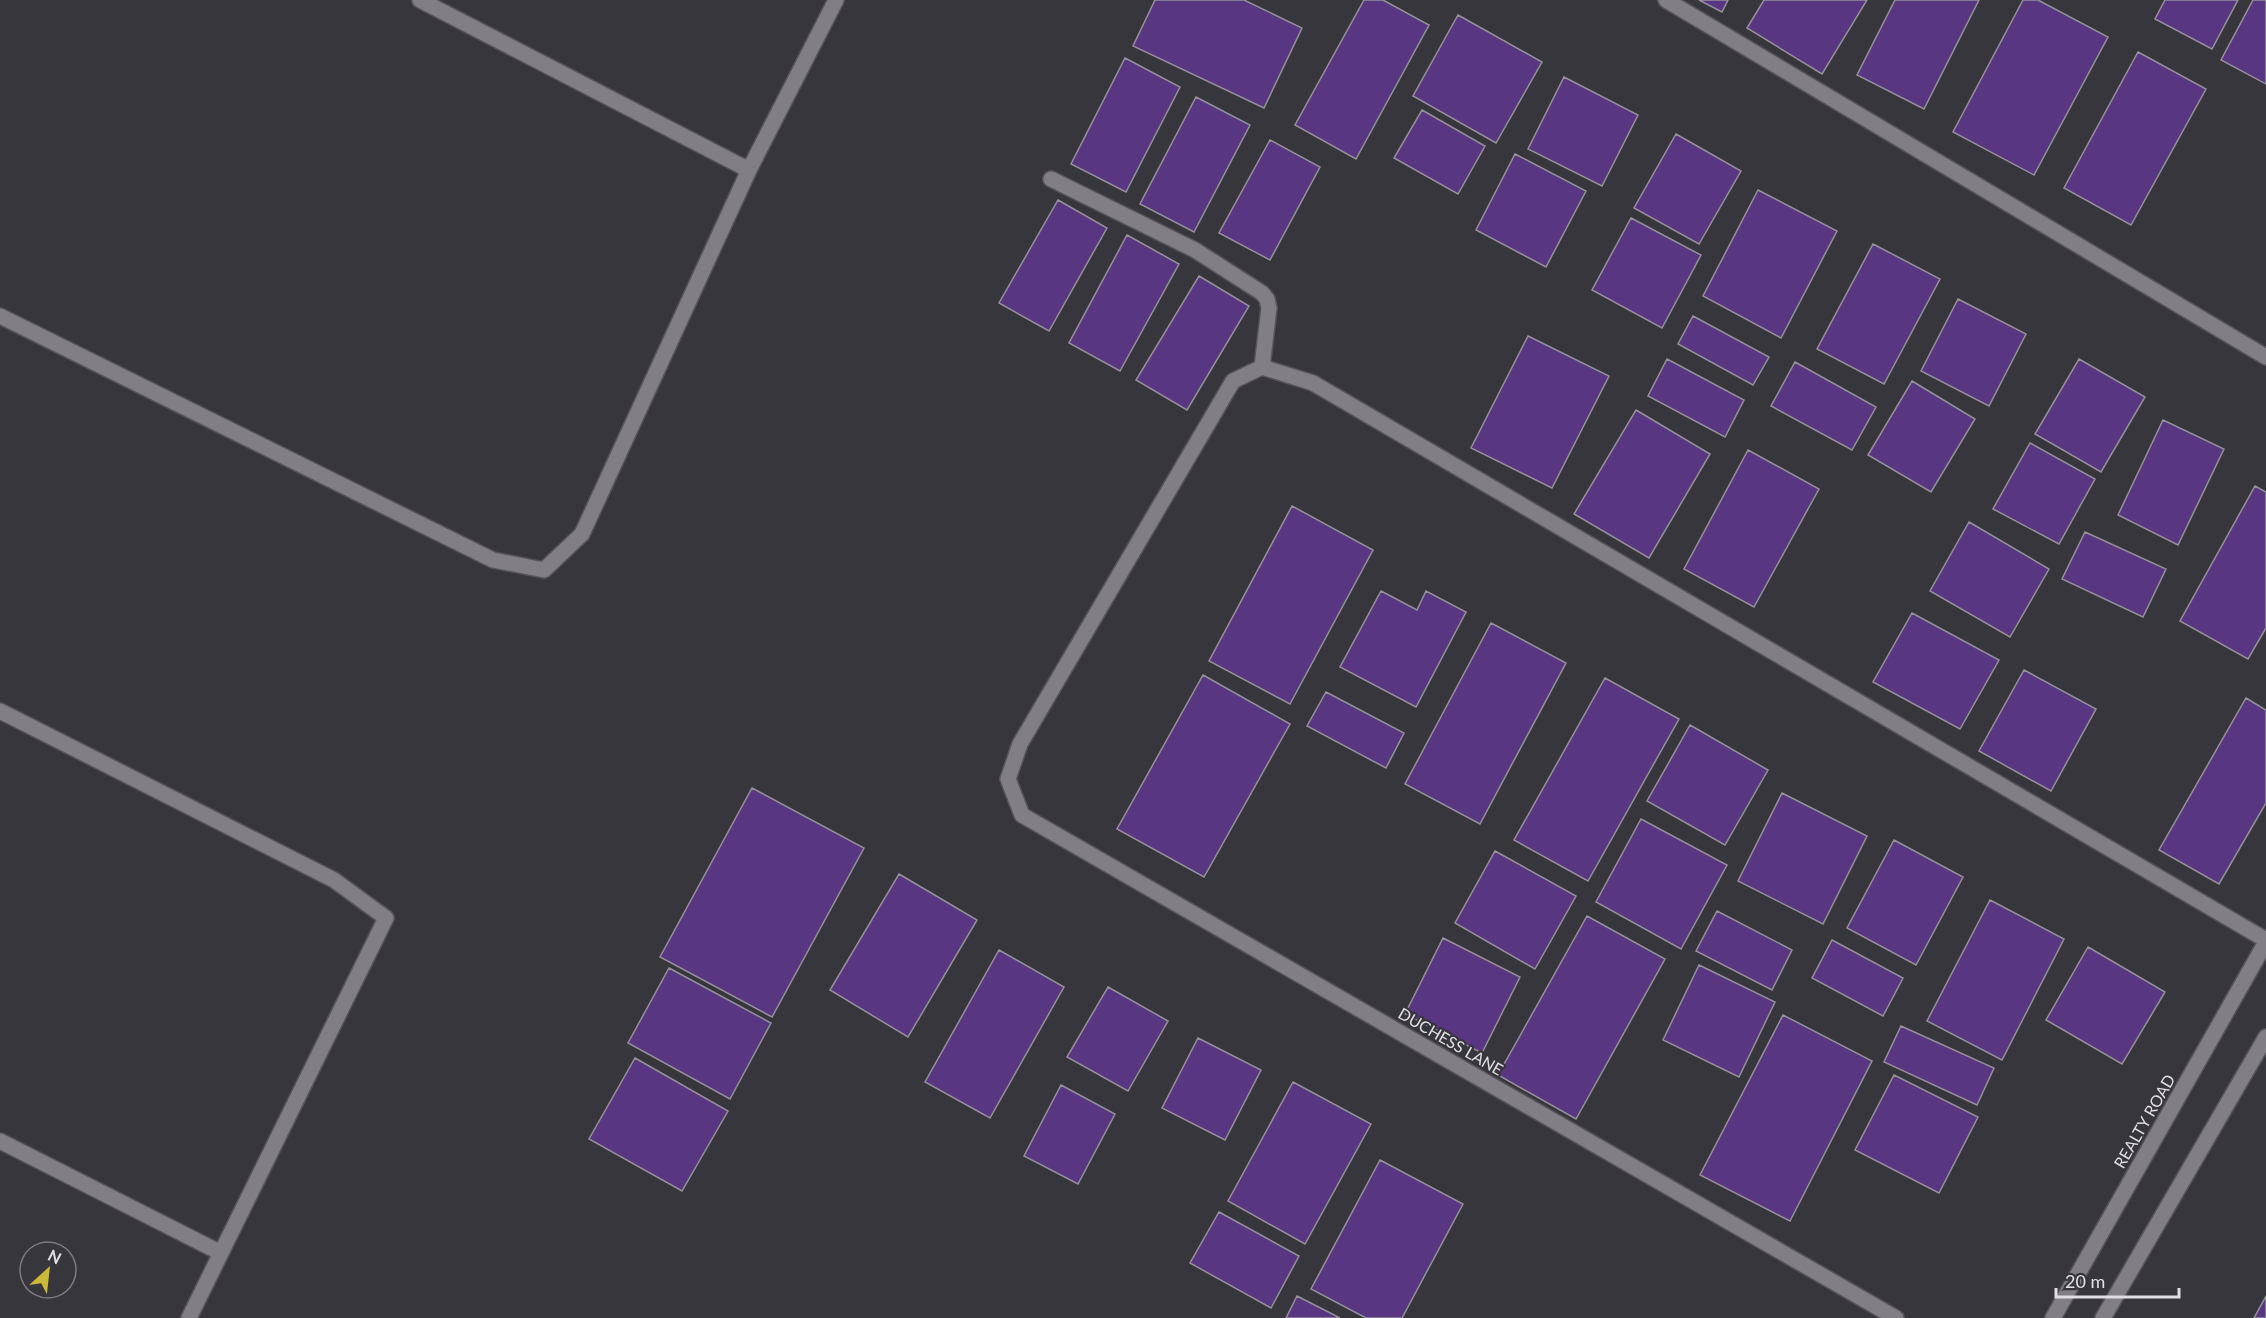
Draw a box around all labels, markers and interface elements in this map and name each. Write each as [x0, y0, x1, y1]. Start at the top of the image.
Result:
street label: DUCHESS LANE [1395, 1003, 1507, 1079]
street label: REALTY ROAD [2109, 1071, 2179, 1171]
north arrow [18, 1240, 78, 1300]
text: N [45, 1245, 65, 1267]
scale bar [2056, 1261, 2179, 1299]
text: 20 m [2065, 1270, 2105, 1292]

